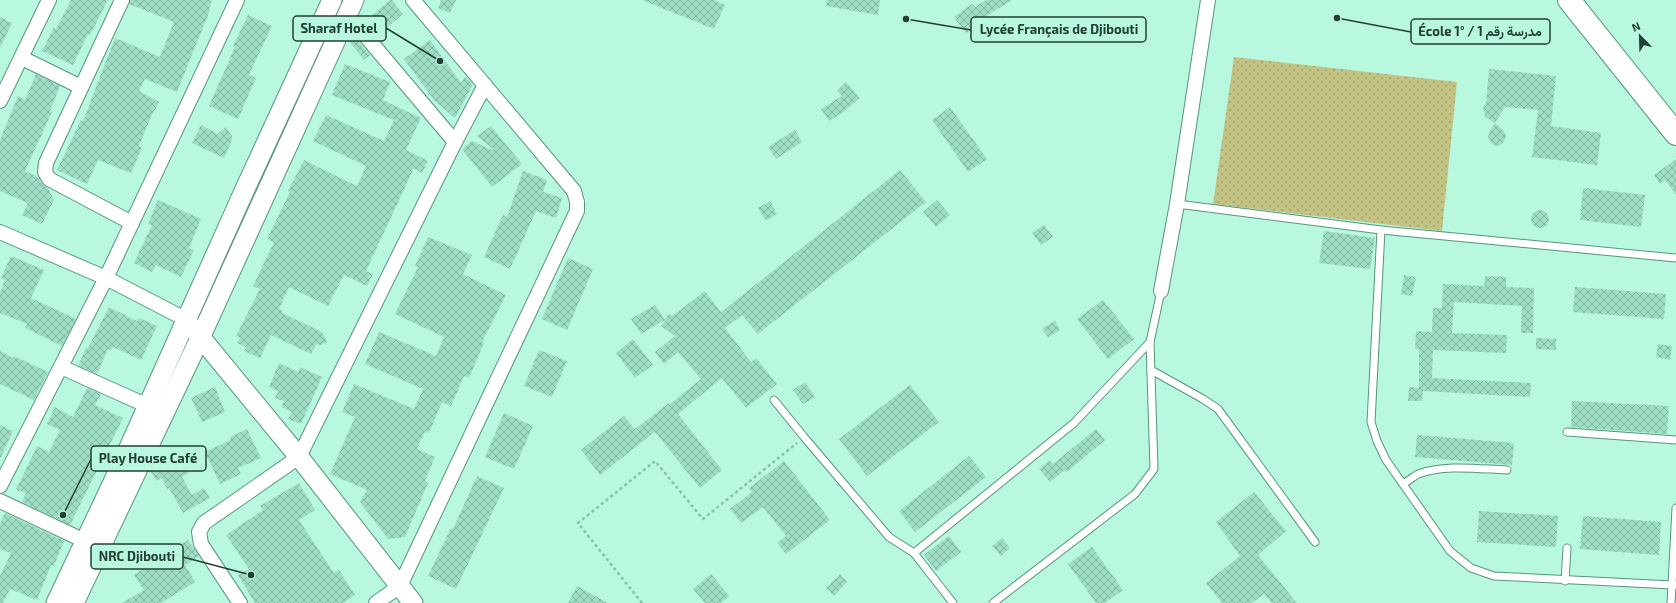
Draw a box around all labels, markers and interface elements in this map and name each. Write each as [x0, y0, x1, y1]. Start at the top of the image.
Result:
callout: Sharaf Hotel [293, 16, 386, 41]
north arrow [1620, 16, 1660, 56]
callout: Lycée Français de Djibouti [971, 17, 1146, 42]
callout: École 1° / مدرسة رقم 1 [1411, 19, 1550, 44]
text: N [1630, 19, 1642, 34]
text: Sharaf Hotel [300, 20, 378, 36]
text: Lycée Français de Djibouti [980, 21, 1138, 38]
text: École 1° / مدرسة رقم 1 [1418, 22, 1542, 40]
callout: Play House Café [91, 446, 206, 471]
text: Play House Café [99, 450, 197, 466]
callout: NRC Djibouti [91, 544, 183, 569]
text: NRC Djibouti [99, 548, 175, 564]

